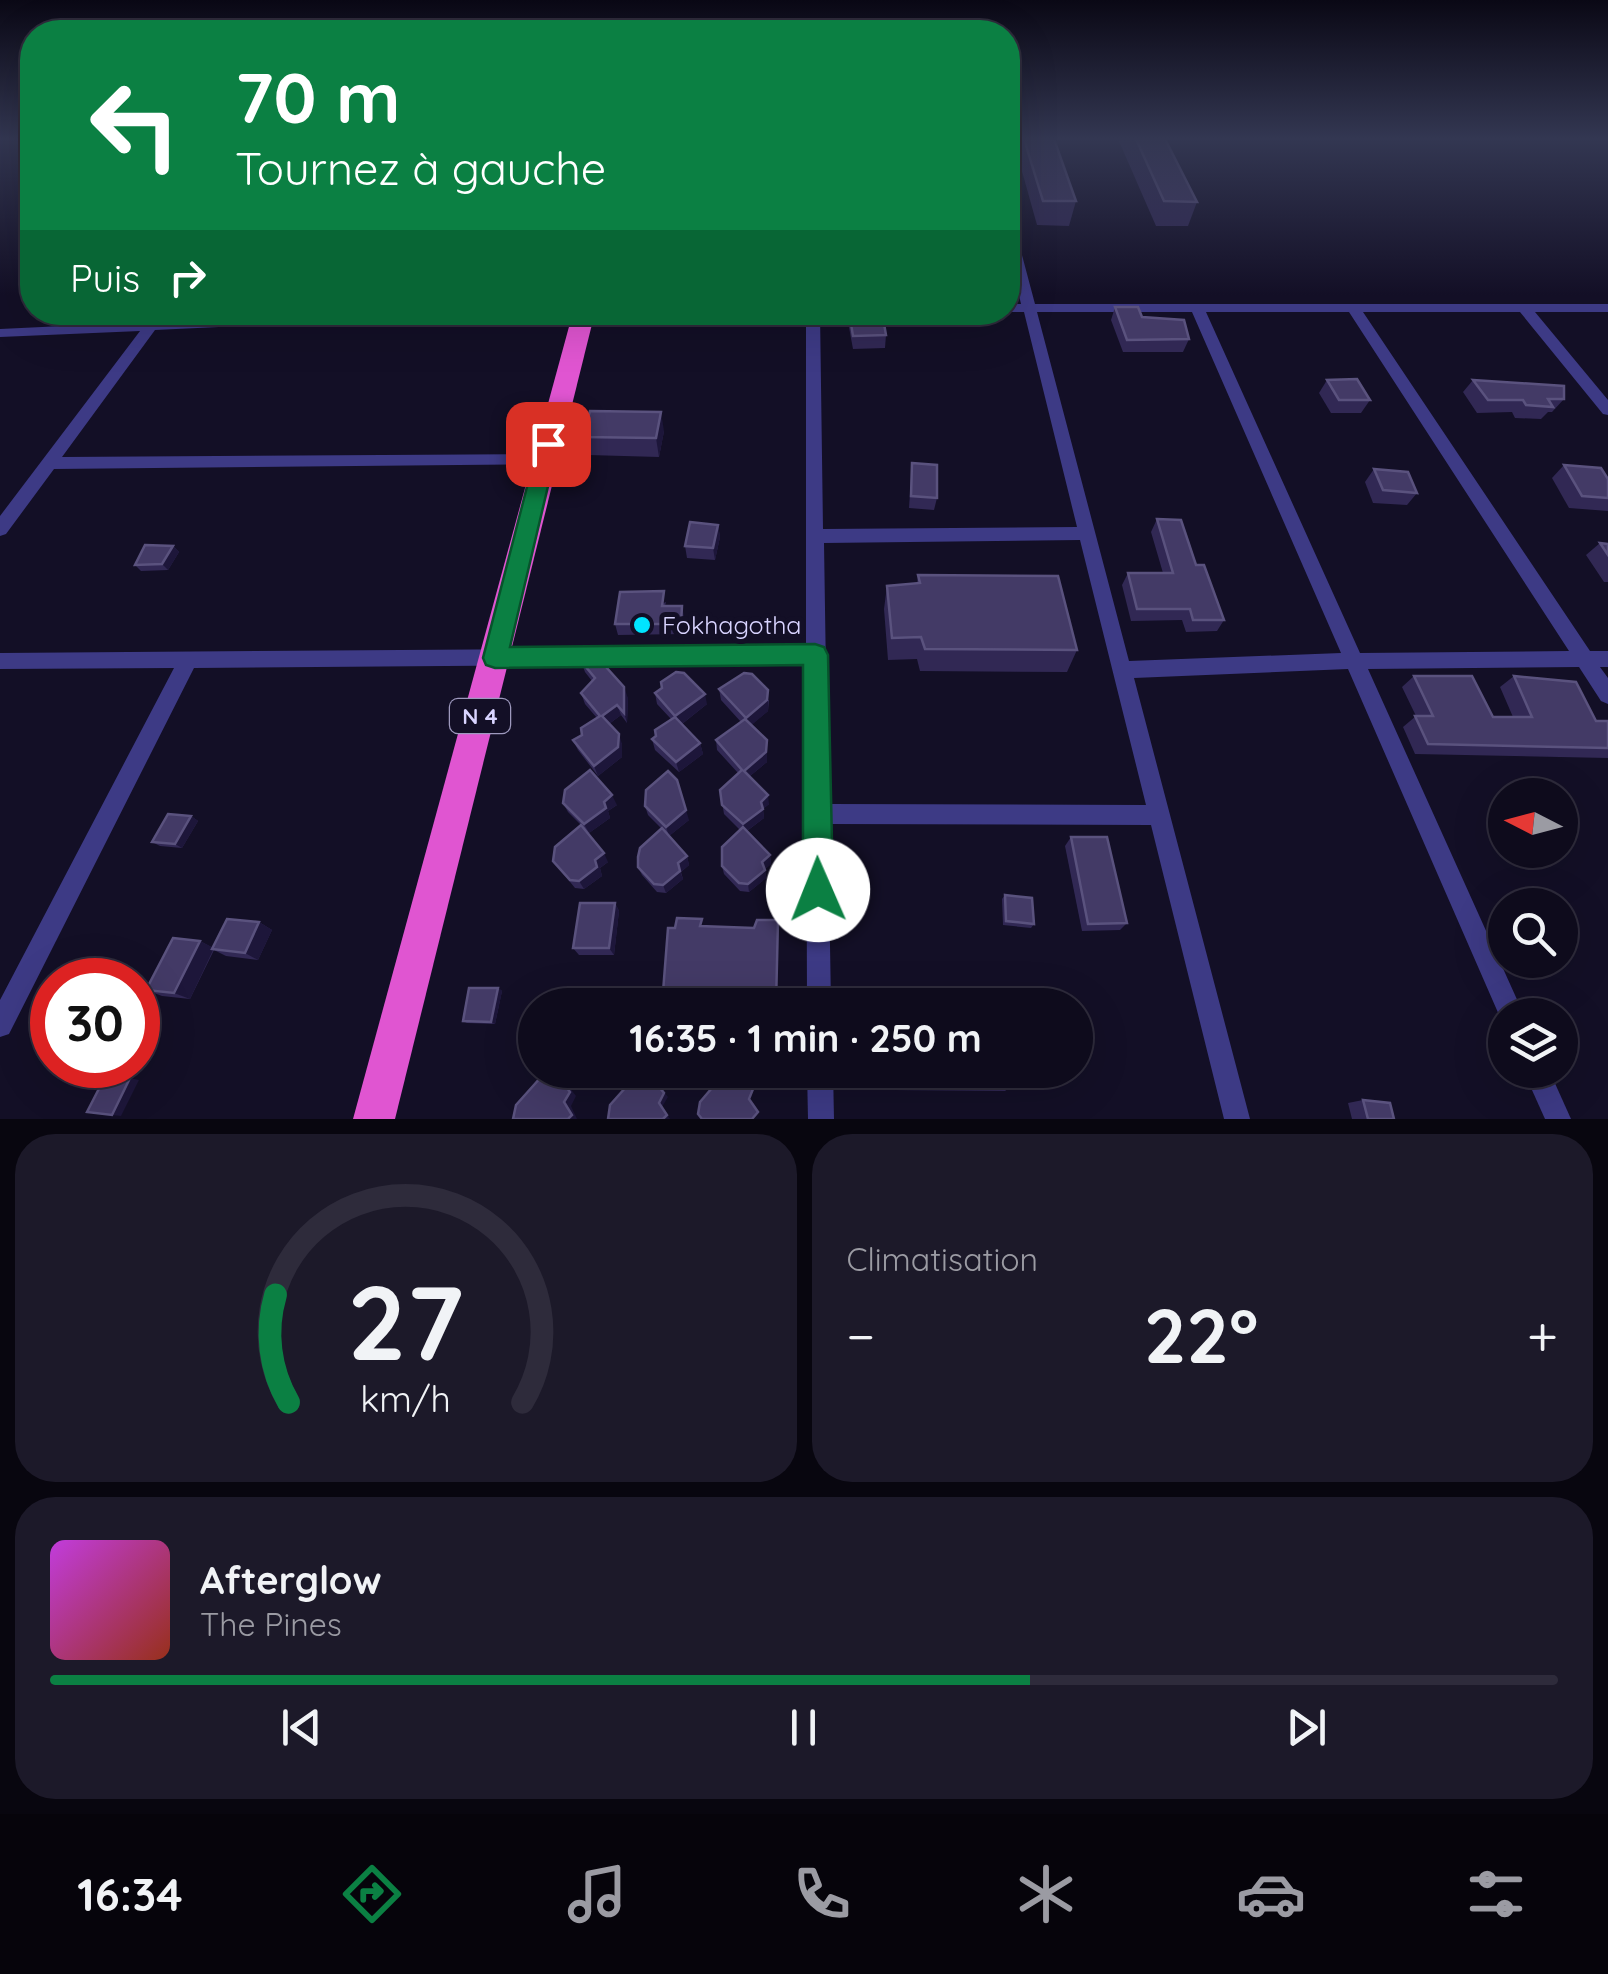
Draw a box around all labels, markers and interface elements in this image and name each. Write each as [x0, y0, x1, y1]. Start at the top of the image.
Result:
text: 70 m [235, 53, 401, 141]
icon: left [70, 60, 200, 190]
text: Tournez à gauche [235, 140, 606, 196]
icon: right [160, 250, 215, 305]
text: Puis [70, 254, 140, 302]
pin [506, 402, 591, 487]
icon: arrive [521, 417, 576, 472]
place label: Fokhagotha [662, 609, 802, 640]
marker: Fokhagotha [631, 614, 653, 636]
road number: N 4 [450, 699, 510, 733]
north arrow [1488, 778, 1578, 868]
map controls [1488, 778, 1578, 1088]
position arrow [766, 838, 870, 942]
button: search [1488, 888, 1578, 978]
speed limit sign: 30 [30, 958, 160, 1088]
button: layers [1488, 998, 1578, 1088]
text: 16:35 · 1 min · 250 m [629, 1014, 982, 1062]
text: Climatisation [847, 1239, 1038, 1279]
text: 27 [348, 1256, 464, 1386]
text: 22° [1144, 1288, 1258, 1382]
text: − [847, 1301, 875, 1370]
text: + [1527, 1301, 1558, 1370]
text: km/h [360, 1376, 451, 1421]
text: Afterglow [200, 1556, 382, 1604]
text: The Pines [200, 1604, 342, 1644]
icon: previous [274, 1700, 329, 1755]
icon: pause [776, 1700, 831, 1755]
icon: next [1279, 1700, 1334, 1755]
icon: directions [337, 1859, 407, 1929]
icon: music [562, 1859, 632, 1929]
icon: phone [787, 1859, 857, 1929]
icon: climate [1011, 1859, 1081, 1929]
icon: car [1236, 1859, 1306, 1929]
icon: filters [1461, 1859, 1531, 1929]
text: 16:34 [77, 1866, 183, 1922]

